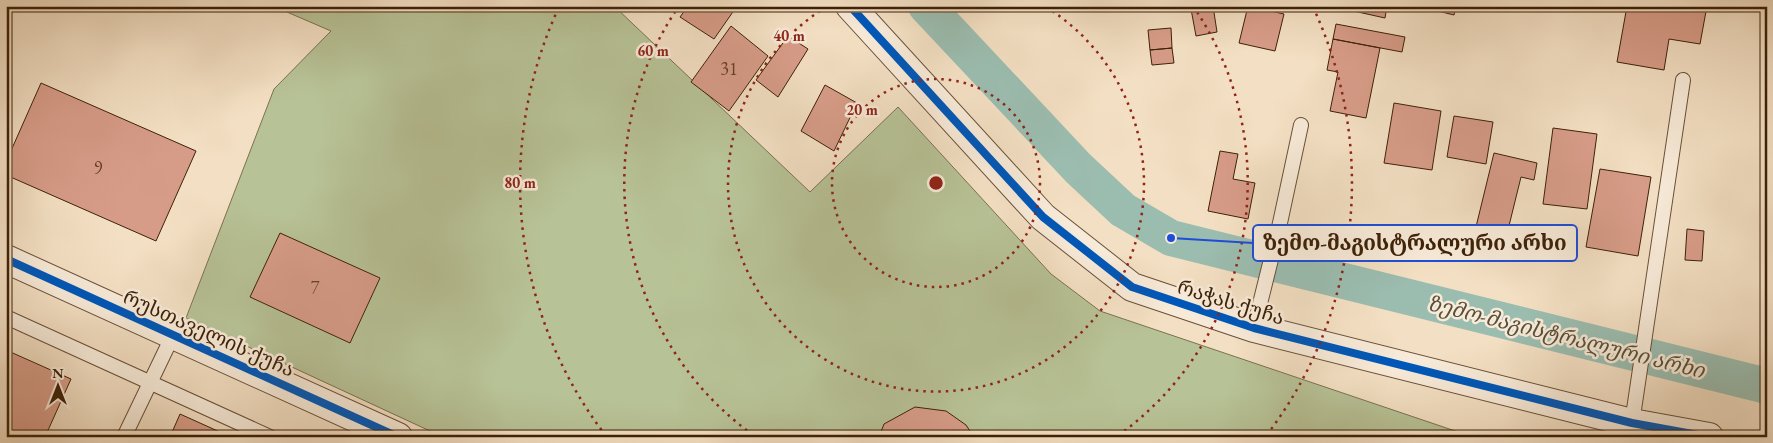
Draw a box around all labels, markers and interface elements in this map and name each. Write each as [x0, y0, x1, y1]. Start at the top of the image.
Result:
text: 40 m [773, 26, 805, 45]
text: 60 m [637, 41, 669, 60]
house number: 31 [720, 57, 738, 80]
text: 20 m [846, 100, 878, 119]
house number: 9 [94, 156, 103, 179]
text: 80 m [504, 173, 536, 192]
centre of rings [927, 174, 945, 192]
callout: ზემო-მაგისტრალური არხი [1253, 225, 1577, 261]
text: ზემო-მაგისტრალური არხი [1262, 229, 1567, 256]
street label: რაჭას ქუჩა [1174, 273, 1288, 331]
house number: 7 [311, 276, 320, 299]
street label: რუსთაველის ქუჩა [119, 283, 299, 383]
water label: ზემო-მაგისტრალური არხი [1425, 289, 1708, 384]
north arrow [32, 360, 82, 410]
text: N [52, 364, 64, 382]

